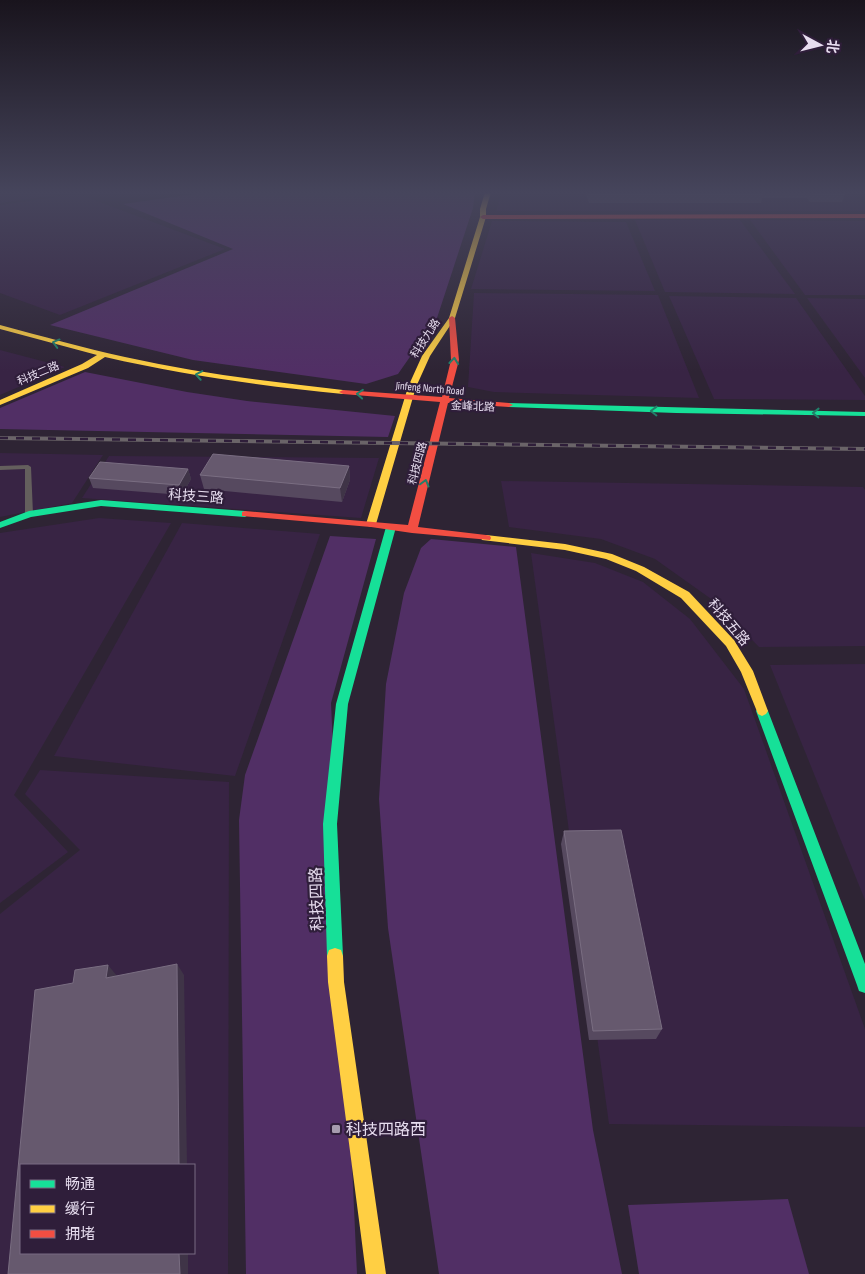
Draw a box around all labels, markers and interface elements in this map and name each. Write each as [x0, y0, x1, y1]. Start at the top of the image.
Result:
north arrow [795, 20, 845, 70]
text: 北 [823, 39, 842, 55]
street label: 科技九路 [408, 316, 443, 360]
one-way arrow [51, 338, 60, 349]
one-way arrow [448, 356, 459, 364]
street label: 科技二路 [15, 359, 61, 388]
one-way arrow [195, 370, 204, 380]
street label: Jinfeng North Road [394, 379, 465, 398]
one-way arrow [356, 389, 364, 400]
street label: 金峰北路 [451, 399, 495, 414]
one-way arrow [650, 406, 658, 416]
one-way arrow [812, 408, 820, 418]
street label: 科技四路 [406, 440, 429, 486]
one-way arrow [419, 479, 429, 487]
street label: 科技三路 [167, 486, 224, 507]
street label: 科技五路 [704, 595, 753, 649]
street label: 科技四路 [307, 867, 328, 931]
place label: 科技四路西 [346, 1121, 426, 1140]
marker: 科技四路西 [330, 1123, 342, 1135]
legend [20, 1164, 195, 1254]
text: 畅通 [65, 1175, 95, 1194]
text: 缓行 [65, 1200, 95, 1219]
text: 拥堵 [65, 1225, 95, 1244]

